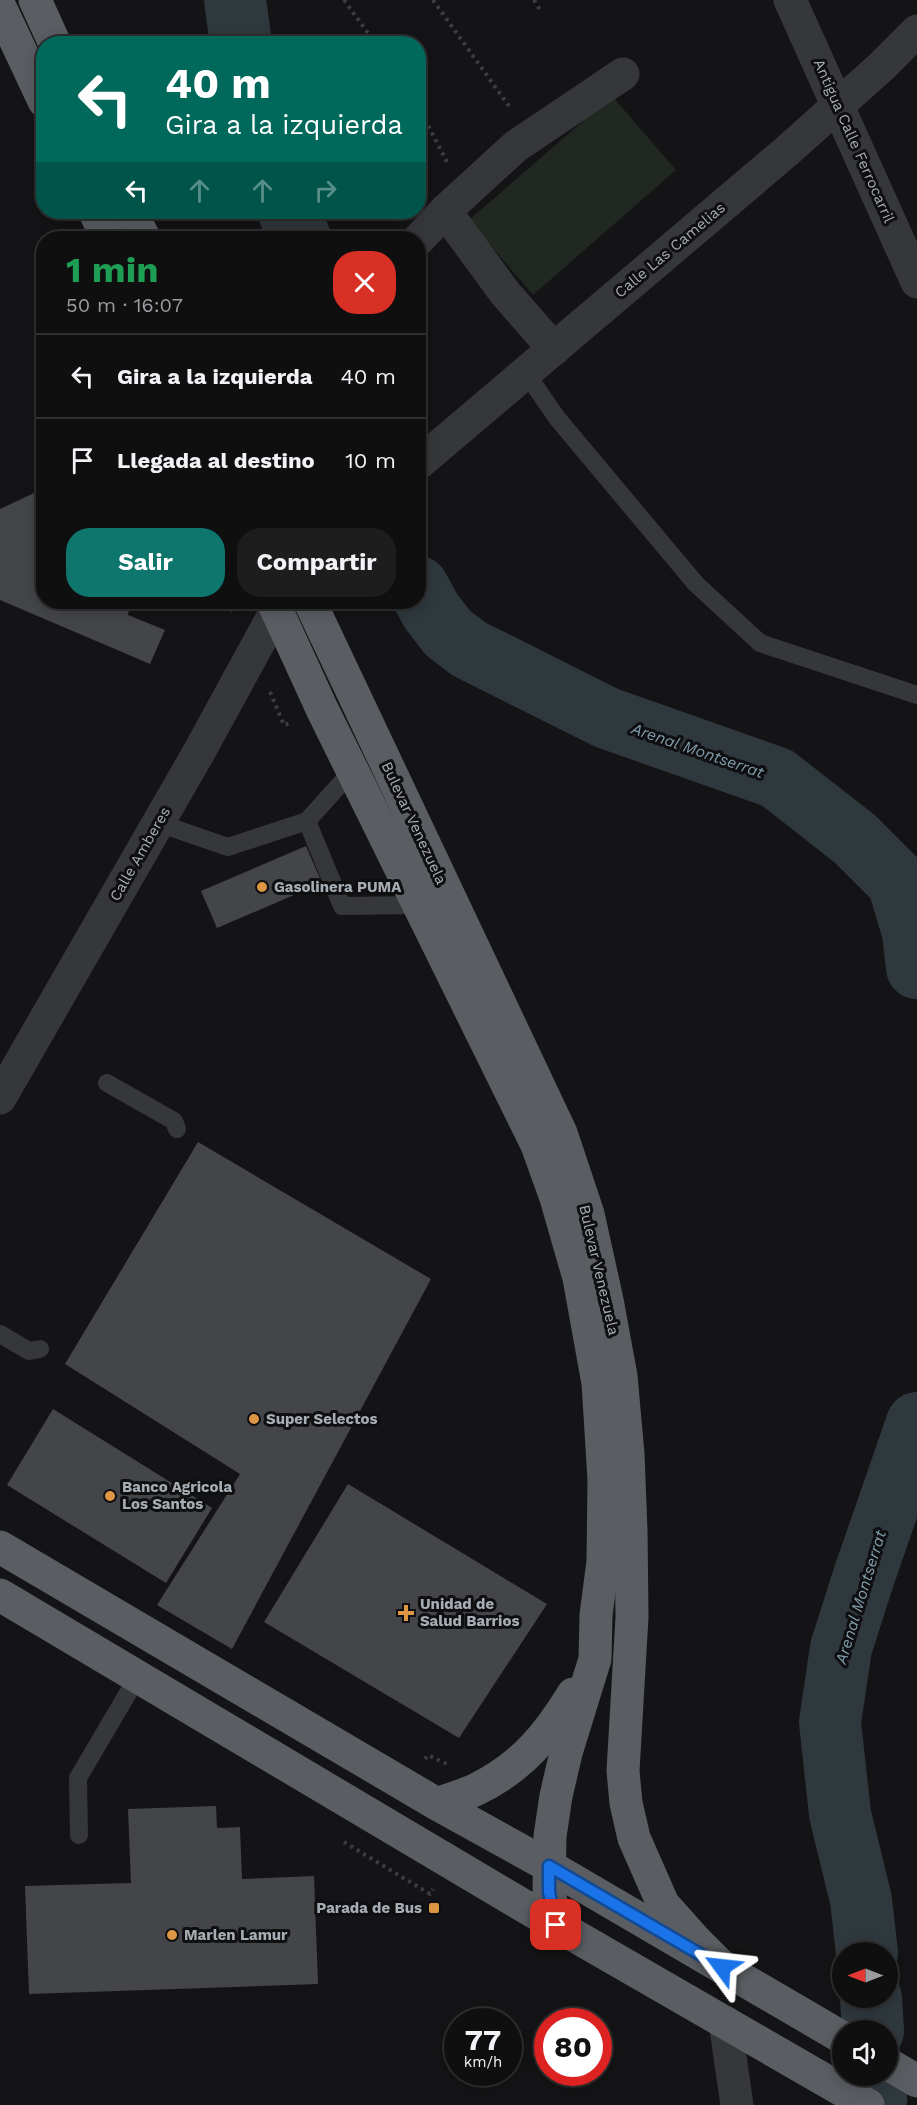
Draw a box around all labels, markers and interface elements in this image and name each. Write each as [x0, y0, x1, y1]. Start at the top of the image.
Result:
street label: Antigua Calle Ferrocarril [810, 56, 898, 226]
text: 40 m [165, 59, 271, 108]
icon: left [66, 60, 144, 138]
text: Gira a la izquierda [165, 109, 403, 141]
icon: left [120, 174, 153, 207]
icon: ahead [183, 174, 216, 207]
icon: ahead [246, 174, 279, 207]
icon: right [309, 174, 342, 207]
street label: Calle Las Camelias [611, 198, 729, 302]
text: 1 min [66, 249, 158, 291]
button: close [333, 251, 396, 314]
text: 50 m · 16:07 [66, 293, 183, 317]
icon: left [66, 360, 99, 393]
text: Gira a la izquierda [117, 364, 313, 389]
text: 40 m [340, 364, 396, 389]
icon: arrive [66, 444, 99, 477]
text: Llegada al destino [117, 448, 315, 473]
text: 10 m [345, 448, 396, 473]
button: Salir [66, 528, 225, 597]
button: Compartir [237, 528, 396, 597]
water label: Arenal Montserrat [628, 719, 767, 782]
street label: Bulevar Venezuela [378, 759, 451, 888]
street label: Calle Amberes [106, 804, 174, 904]
place label: Gasolinera PUMA [274, 878, 402, 896]
marker: Gasolinera PUMA [255, 880, 269, 894]
street label: Bulevar Venezuela [575, 1203, 623, 1337]
place label: Super Selectos [266, 1410, 378, 1428]
marker: Super Selectos [247, 1412, 261, 1426]
place label: Banco Agricola Los Santos [122, 1478, 233, 1513]
marker: Banco Agricola Los Santos [103, 1489, 117, 1503]
water label: Arenal Montserrat [831, 1527, 890, 1667]
place label: Unidad de Salud Barrios [420, 1595, 519, 1630]
marker: Unidad de Salud Barrios [397, 1604, 415, 1622]
place label: Parada de Bus [316, 1899, 422, 1917]
pin [530, 1899, 581, 1950]
marker: Parada de Bus [427, 1901, 441, 1915]
icon: arrive [539, 1908, 572, 1941]
place label: Marlen Lamur [184, 1926, 288, 1944]
marker: Marlen Lamur [165, 1928, 179, 1942]
position arrow [690, 1935, 754, 1999]
north arrow [832, 1942, 898, 2008]
map controls [832, 1942, 898, 2086]
speed limit sign: 80 [534, 2008, 612, 2086]
button: sound [832, 2020, 898, 2086]
text: 77 [465, 2022, 501, 2057]
text: km/h [464, 2053, 502, 2071]

